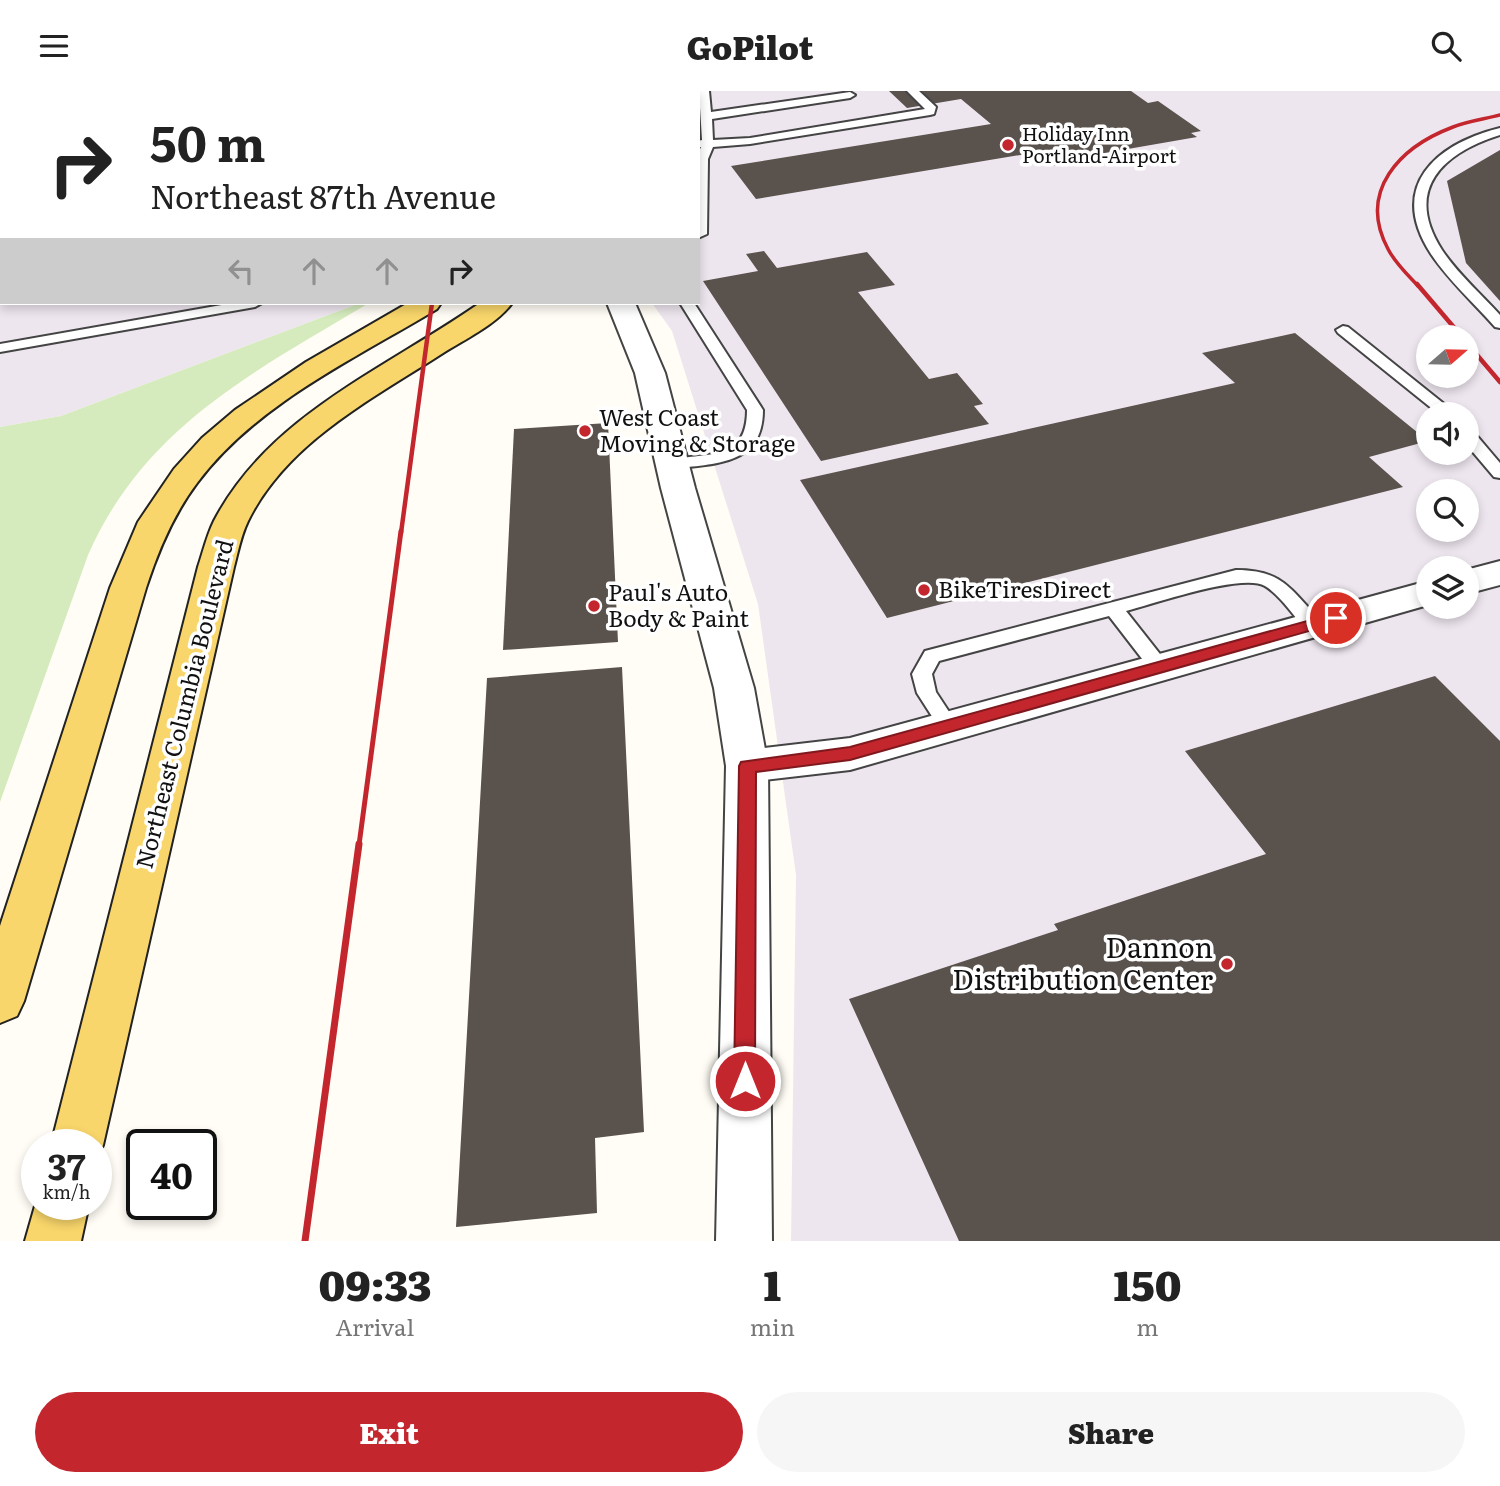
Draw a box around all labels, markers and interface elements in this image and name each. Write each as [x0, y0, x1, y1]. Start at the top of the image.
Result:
text: GoPilot [687, 22, 813, 70]
icon: menu [35, 27, 73, 65]
icon: search [1427, 27, 1465, 65]
text: 50 m [150, 104, 266, 177]
icon: right [35, 119, 126, 210]
place label: Holiday Inn Portland-Airport [1022, 119, 1177, 169]
marker: Holiday Inn Portland-Airport [1000, 137, 1016, 153]
text: Northeast 87th Avenue [150, 171, 496, 219]
icon: left [222, 252, 260, 290]
icon: ahead [295, 252, 333, 290]
icon: ahead [368, 252, 406, 290]
icon: right [441, 252, 479, 290]
north arrow [1416, 325, 1479, 389]
map controls [1416, 325, 1479, 619]
place label: West Coast Moving & Storage [599, 399, 796, 459]
button: sound [1416, 402, 1479, 465]
marker: West Coast Moving & Storage [577, 423, 593, 439]
button: search [1416, 479, 1479, 542]
street label: Northeast Columbia Boulevard [126, 535, 240, 872]
button: layers [1416, 556, 1479, 619]
place label: BikeTiresDirect [938, 571, 1112, 605]
place label: Paul's Auto Body & Paint [608, 574, 749, 634]
marker: BikeTiresDirect [916, 582, 932, 598]
pin [1306, 588, 1366, 648]
marker: Paul's Auto Body & Paint [586, 598, 602, 614]
icon: arrive [1317, 599, 1355, 637]
place label: Dannon Distribution Center [952, 925, 1214, 999]
marker: Dannon Distribution Center [1219, 956, 1235, 972]
position arrow [708, 1044, 782, 1118]
speed limit sign: 40 [126, 1129, 217, 1220]
text: 37 [48, 1139, 85, 1191]
text: km/h [43, 1178, 90, 1205]
text: 09:33 [318, 1252, 431, 1314]
text: 1 [764, 1252, 781, 1314]
text: 150 [1113, 1252, 1182, 1314]
text: Arrival [336, 1309, 414, 1343]
text: min [750, 1309, 795, 1343]
text: m [1136, 1309, 1159, 1343]
button: Exit [35, 1392, 743, 1472]
button: Share [757, 1392, 1465, 1472]

